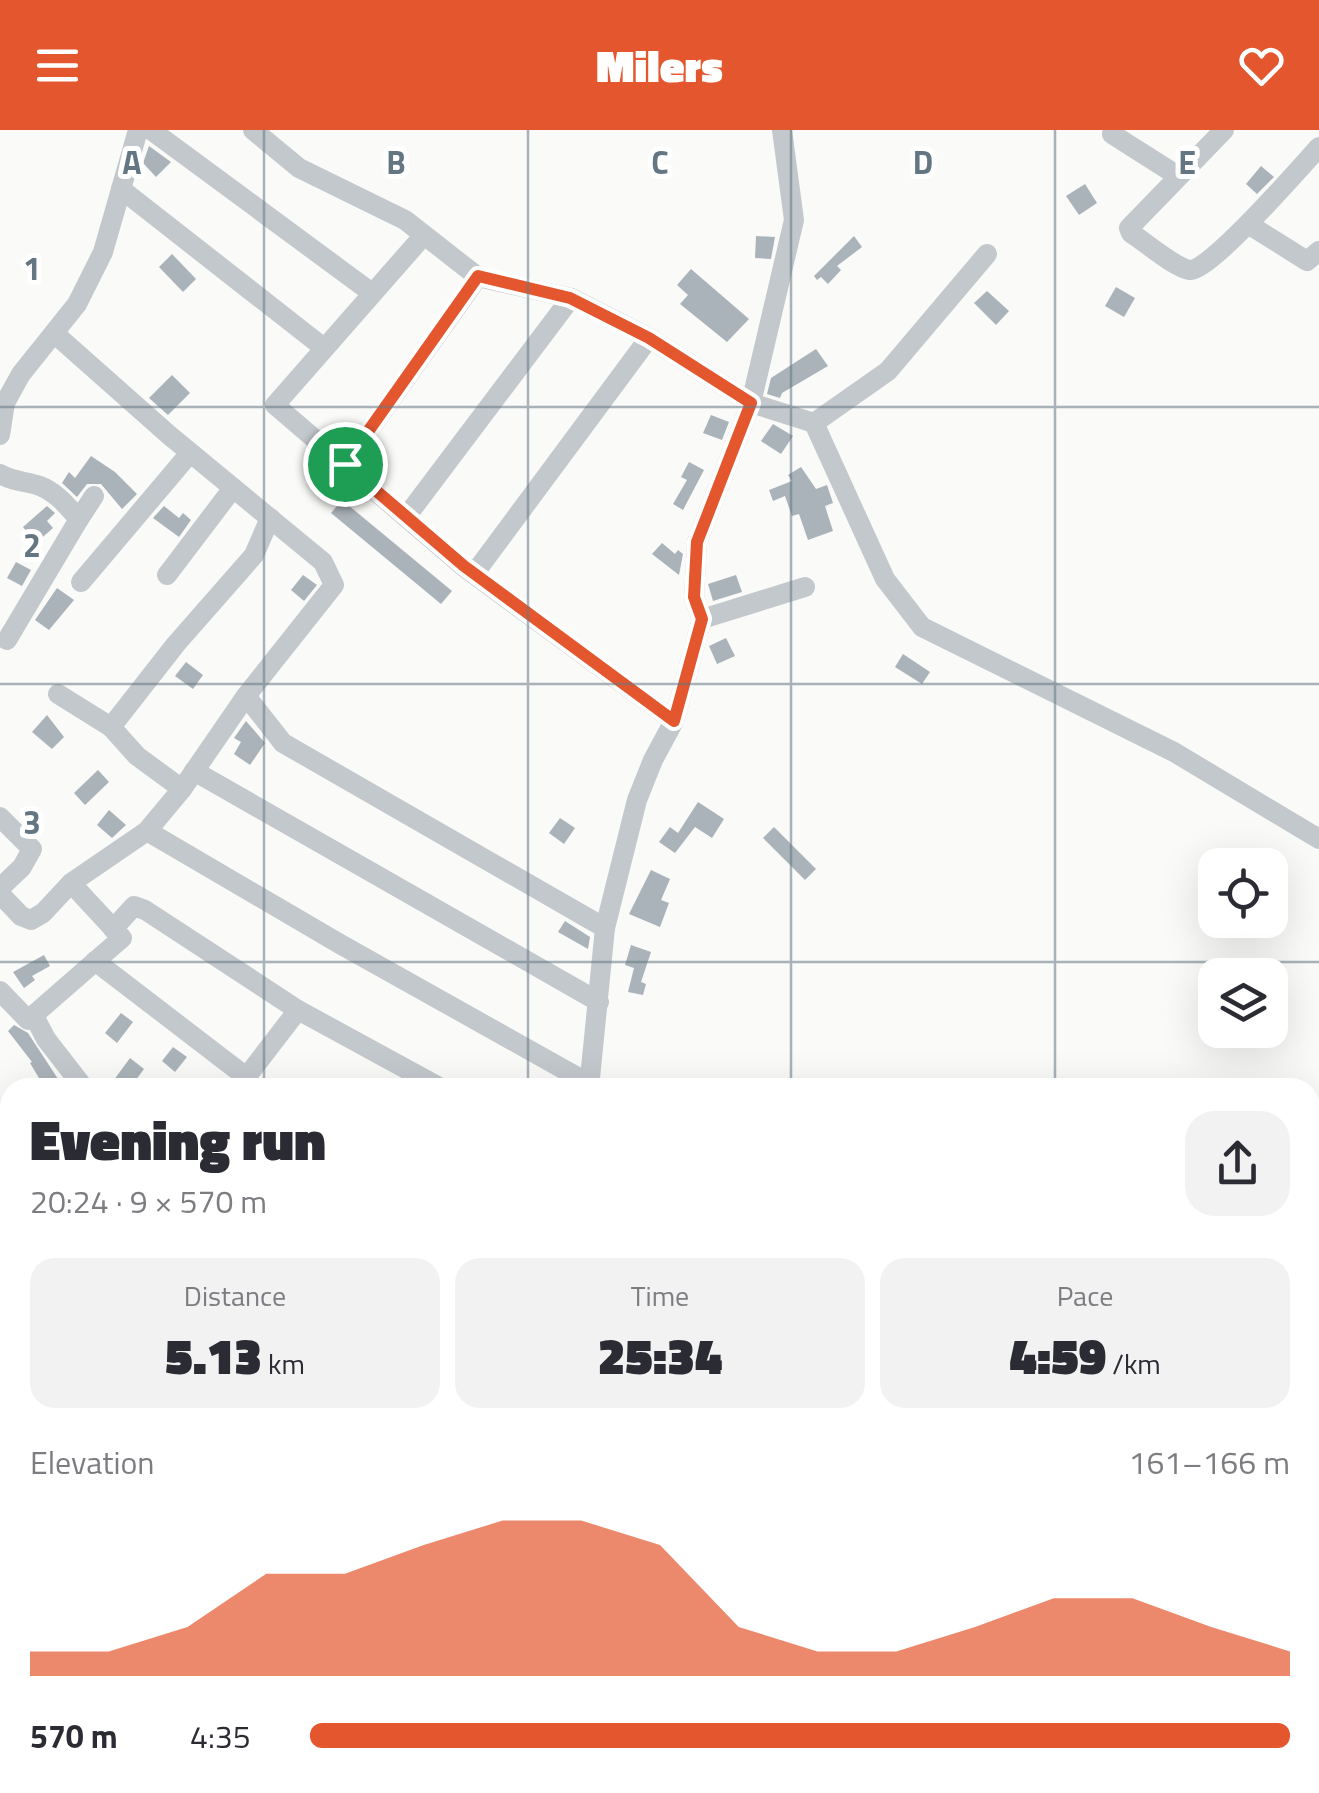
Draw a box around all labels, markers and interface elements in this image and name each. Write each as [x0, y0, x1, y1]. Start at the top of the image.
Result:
text: Milers [596, 31, 723, 99]
icon: menu [30, 38, 85, 93]
icon: heart [1234, 38, 1289, 93]
text: A [122, 138, 142, 186]
text: B [386, 138, 406, 186]
text: C [651, 138, 669, 186]
text: D [913, 138, 933, 186]
text: E [1178, 138, 1196, 186]
text: 1 [23, 244, 41, 292]
pin [303, 422, 388, 507]
icon: arrive [318, 437, 373, 492]
text: 2 [23, 521, 41, 569]
text: 3 [23, 798, 41, 846]
map controls [1198, 848, 1288, 1048]
button: locate [1198, 848, 1288, 938]
button: layers [1198, 958, 1288, 1048]
text: Evening run [30, 1098, 326, 1181]
button: share [1185, 1111, 1290, 1216]
text: 20:24 · 9 × 570 m [30, 1177, 267, 1225]
text: Distance [184, 1274, 286, 1317]
text: Time [631, 1274, 689, 1317]
text: Pace [1057, 1274, 1113, 1317]
text: 5.13 [165, 1317, 262, 1393]
text: 25:34 [598, 1317, 722, 1393]
text: 4:59 [1009, 1317, 1106, 1393]
text: km [262, 1342, 305, 1385]
text: /km [1106, 1342, 1161, 1385]
text: Elevation [30, 1438, 154, 1486]
text: 161–166 m [1128, 1438, 1290, 1486]
text: 570 m [30, 1712, 118, 1760]
text: 4:35 [190, 1712, 251, 1760]

